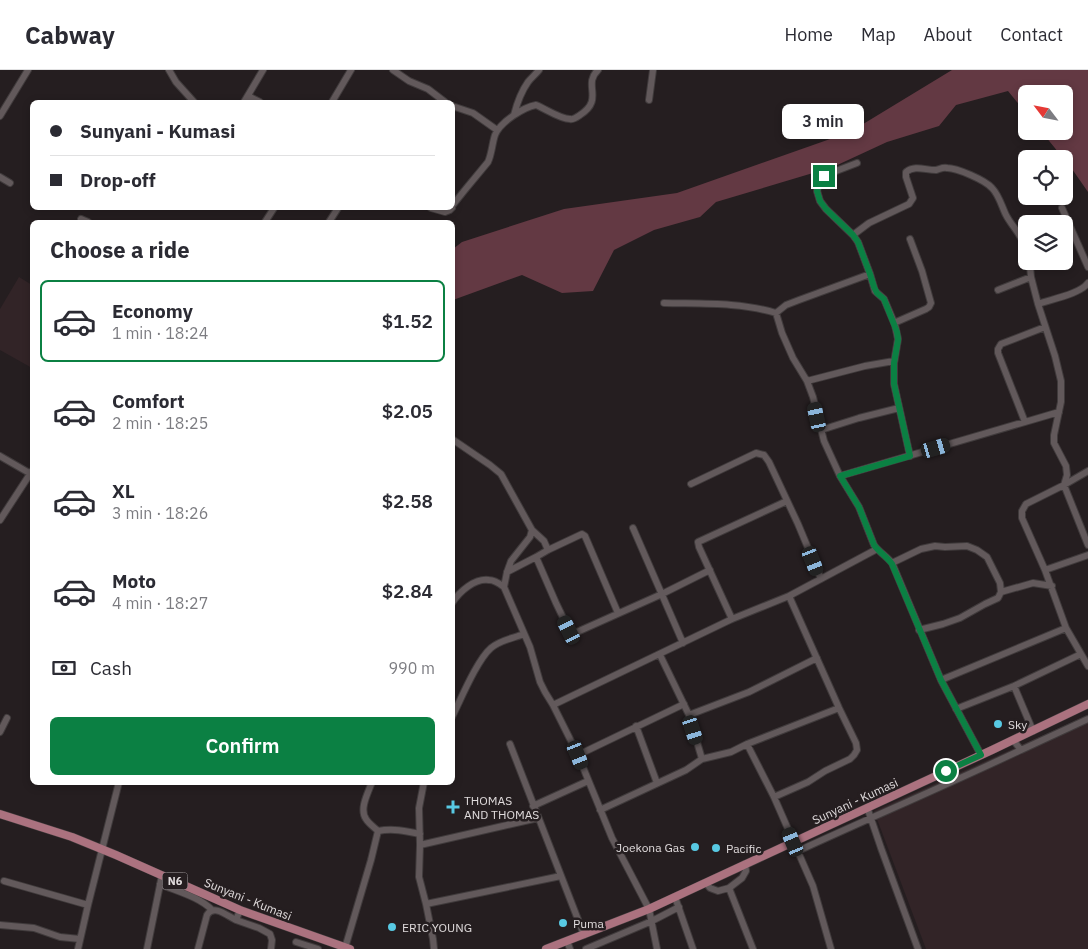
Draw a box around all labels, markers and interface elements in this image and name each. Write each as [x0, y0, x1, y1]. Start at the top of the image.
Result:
text: Cabway [25, 19, 115, 51]
text: Home [785, 23, 833, 46]
text: Map [861, 23, 896, 46]
text: About [924, 23, 972, 46]
text: Contact [1000, 23, 1063, 46]
north arrow [1018, 85, 1072, 140]
map controls [1018, 85, 1073, 270]
callout: 3 min [783, 104, 865, 138]
text: 3 min [802, 111, 844, 131]
text: Sunyani - Kumasi [80, 119, 235, 143]
button: locate [1018, 150, 1073, 205]
route end [813, 165, 835, 187]
text: Drop-off [80, 168, 156, 192]
button: layers [1018, 215, 1073, 270]
text: Choose a ride [50, 235, 190, 264]
icon: car [52, 299, 97, 344]
text: Economy [112, 299, 193, 323]
text: $1.52 [382, 309, 433, 333]
text: 1 min · 18:24 [112, 323, 208, 343]
icon: car [52, 389, 97, 434]
text: Comfort [112, 389, 185, 413]
text: $2.05 [382, 399, 433, 423]
car [806, 401, 827, 433]
text: 2 min · 18:25 [112, 413, 208, 433]
car [919, 437, 952, 459]
icon: car [52, 479, 97, 524]
text: XL [112, 479, 135, 503]
text: $2.58 [382, 489, 433, 513]
text: 3 min · 18:26 [112, 503, 208, 523]
car [800, 544, 825, 578]
icon: car [52, 569, 97, 614]
text: Moto [112, 569, 156, 593]
text: $2.84 [382, 579, 433, 603]
text: 4 min · 18:27 [112, 593, 208, 613]
car [555, 613, 582, 647]
icon: cash [50, 654, 78, 682]
text: Cash [90, 656, 132, 680]
text: 990 m [388, 658, 435, 678]
car [681, 713, 704, 747]
button: Confirm [50, 717, 435, 775]
place label: Sky [1008, 717, 1027, 732]
marker: Sky [992, 718, 1004, 730]
car [565, 738, 590, 772]
route start [935, 760, 957, 782]
street label: Sunyani - Kumasi [810, 775, 900, 827]
place label: THOMAS AND THOMAS [464, 793, 539, 822]
marker: THOMAS AND THOMAS [446, 800, 460, 814]
car [780, 825, 805, 859]
place label: Joekona Gas [616, 840, 685, 855]
marker: Joekona Gas [689, 841, 701, 853]
place label: Pacific [726, 841, 761, 856]
marker: Pacific [710, 842, 722, 854]
road number: N6 [162, 872, 188, 889]
street label: Sunyani - Kumasi [202, 875, 294, 923]
place label: Puma [573, 916, 605, 931]
marker: Puma [557, 917, 569, 929]
place label: ERIC YOUNG [402, 920, 472, 935]
marker: ERIC YOUNG [386, 921, 398, 933]

